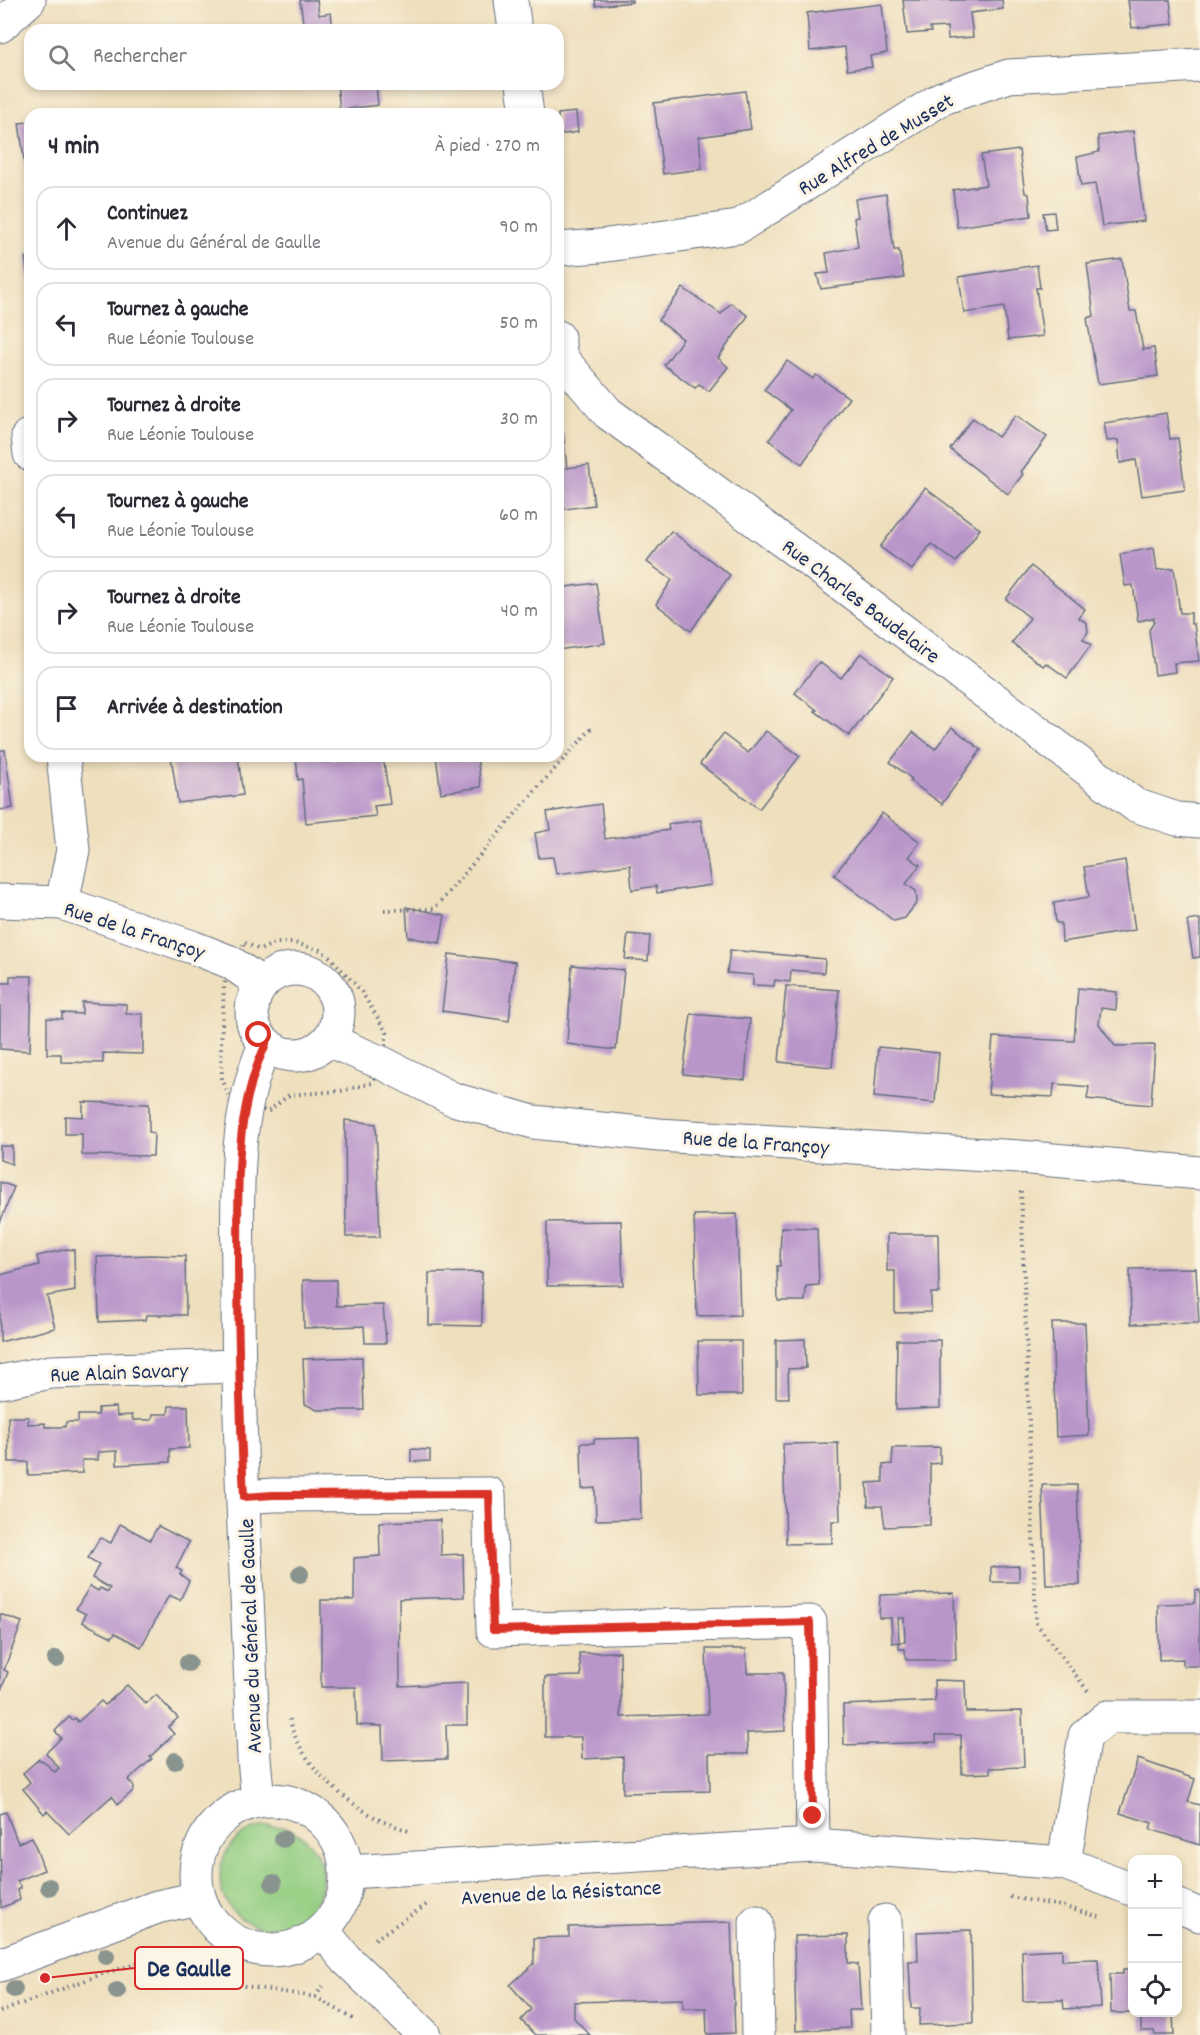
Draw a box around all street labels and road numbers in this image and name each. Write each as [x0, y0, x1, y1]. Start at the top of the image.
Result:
street label: Rue Alfred de Musset [793, 87, 961, 205]
street label: Rue Charles Baudelaire [774, 533, 946, 673]
street label: Rue de la Françoy [59, 895, 209, 970]
street label: Rue de la Françoy [682, 1124, 831, 1165]
street label: Rue Alain Savary [49, 1357, 190, 1392]
street label: Avenue du Général de Gaulle [233, 1518, 272, 1754]
street label: Avenue de la Résistance [460, 1874, 662, 1915]

